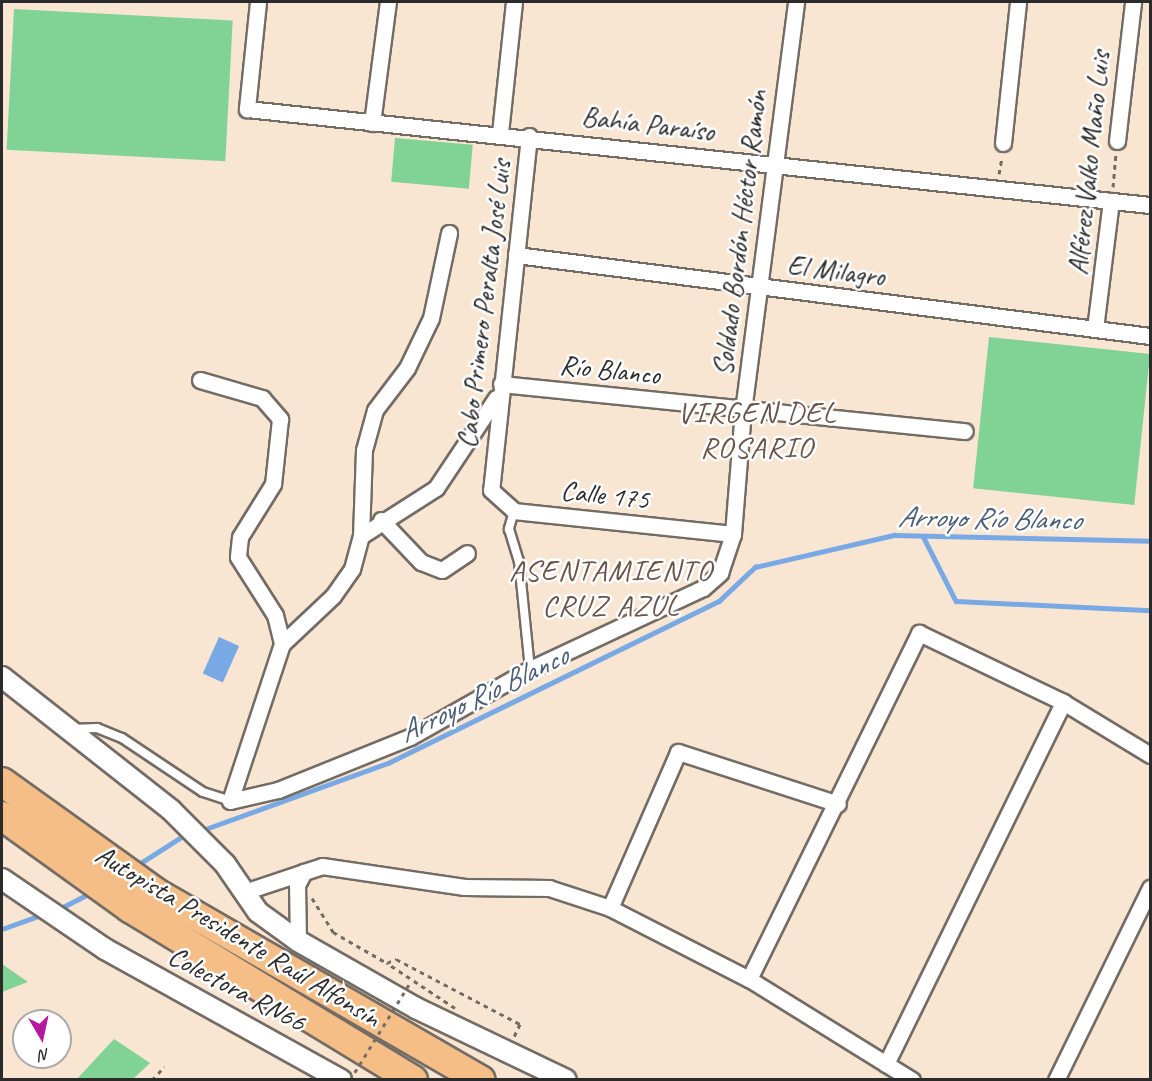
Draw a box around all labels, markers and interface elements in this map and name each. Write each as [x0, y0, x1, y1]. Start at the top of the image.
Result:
street label: Alférez Valko Maño Luis [1061, 50, 1117, 276]
street label: Soldado Bordón Héctor Ramón [706, 88, 774, 378]
street label: Bahía Paraíso [579, 99, 717, 149]
street label: Cabo Primero Peralta José Luis [450, 158, 518, 450]
street label: El Milagro [785, 248, 887, 294]
street label: Río Blanco [558, 348, 662, 392]
district label: VIRGEN DEL ROSARIO [677, 394, 837, 464]
street label: Calle 175 [559, 474, 651, 516]
water label: Arroyo Río Blanco [897, 498, 1081, 538]
district label: ASENTAMIENTO CRUZ AZUL [510, 552, 712, 622]
water label: Arroyo Río Blanco [392, 638, 574, 750]
street label: Autopista Presidente Raúl Alfonsín [89, 837, 387, 1035]
street label: Colectora RN66 [163, 939, 311, 1039]
north arrow [12, 1009, 72, 1069]
text: N [38, 1044, 51, 1065]

